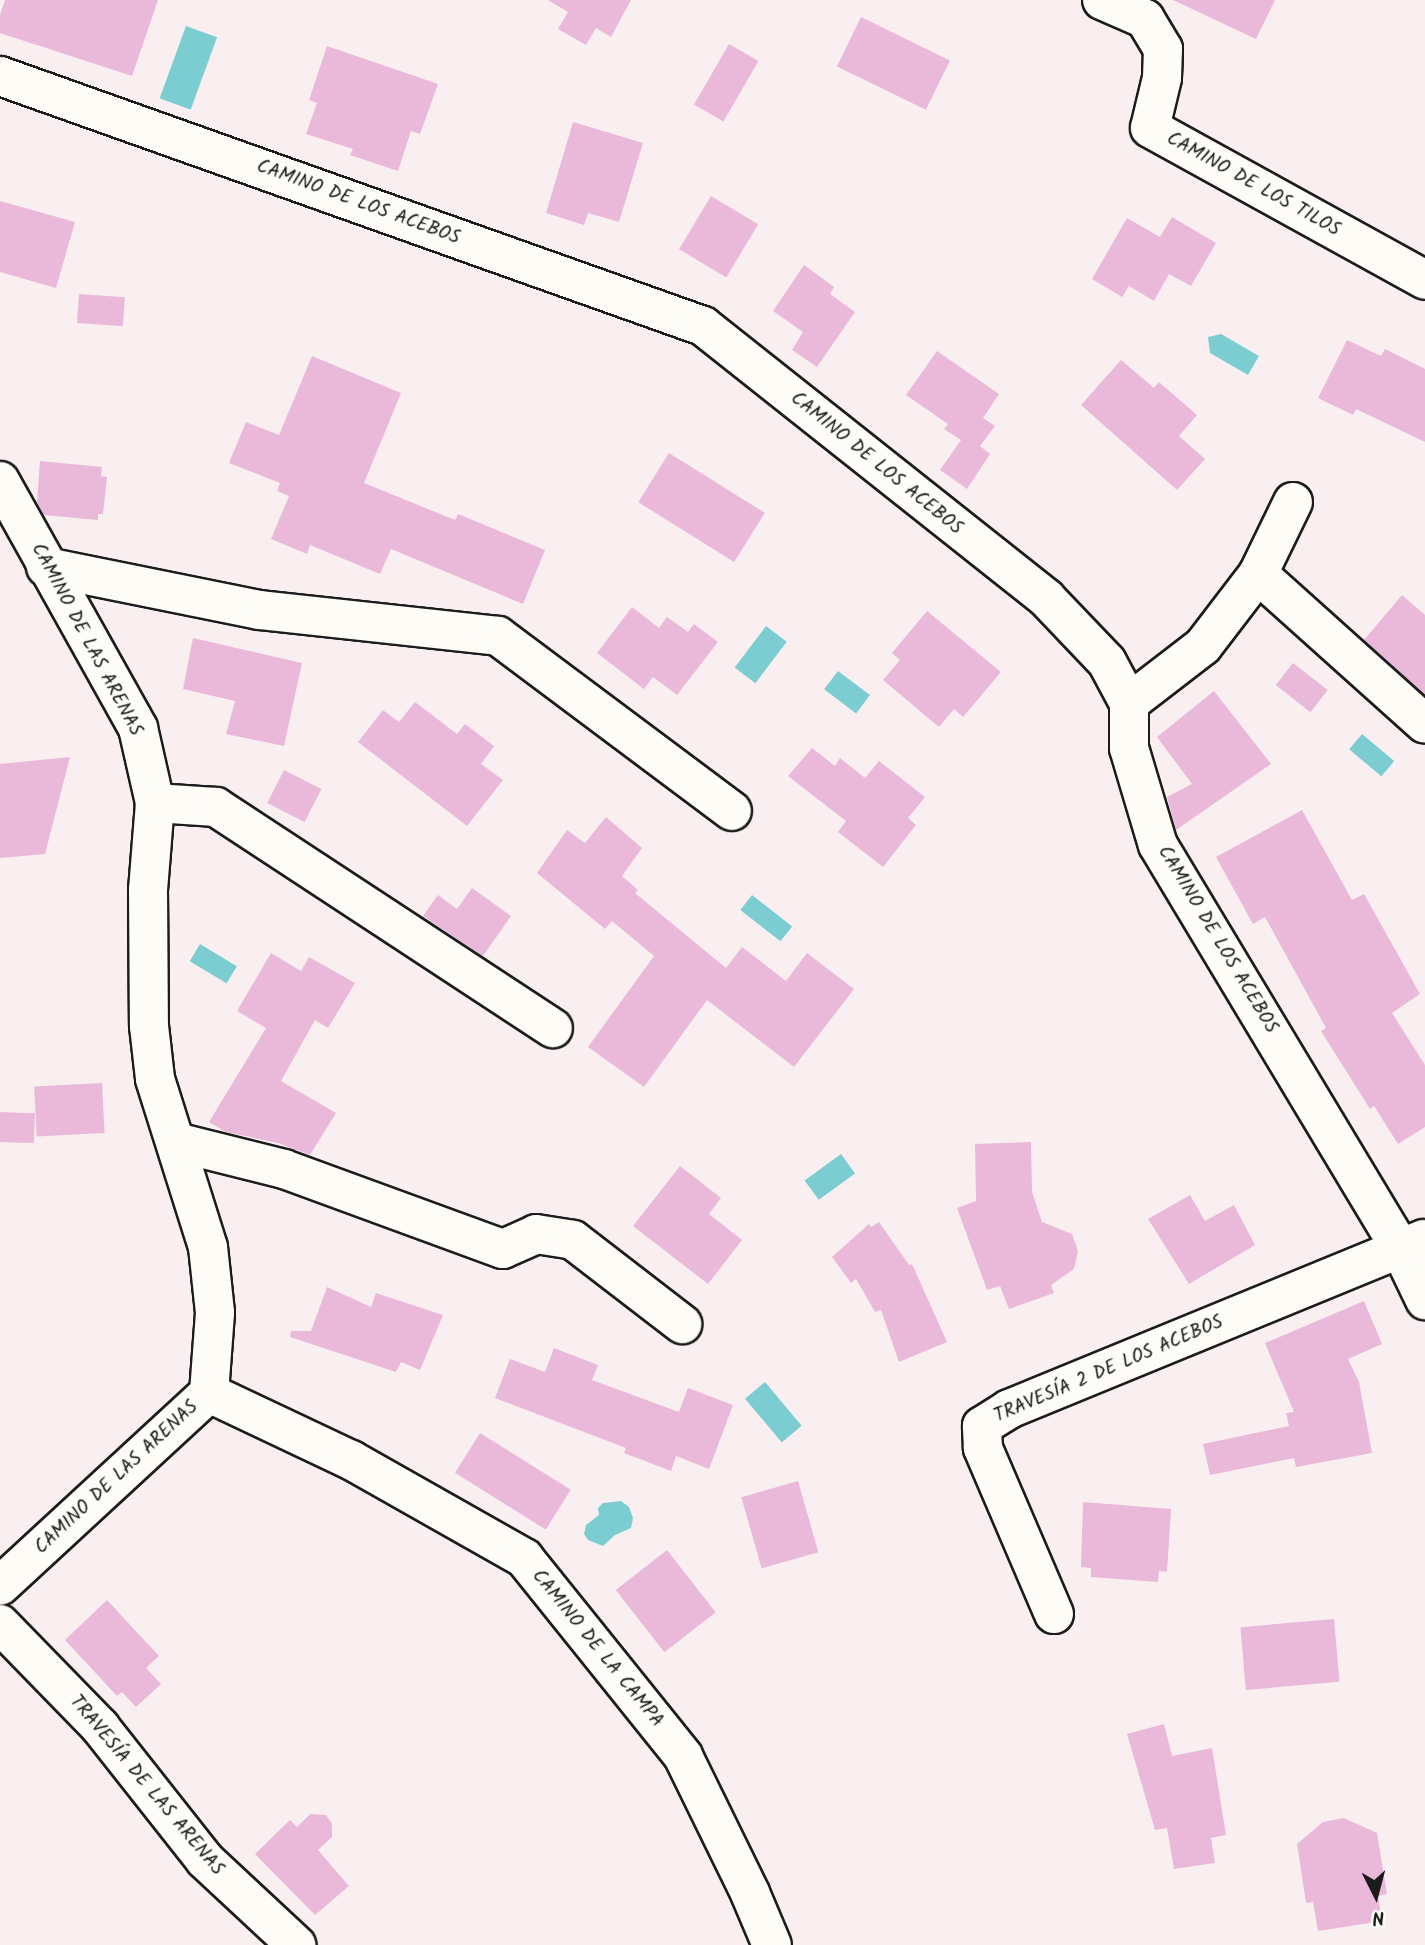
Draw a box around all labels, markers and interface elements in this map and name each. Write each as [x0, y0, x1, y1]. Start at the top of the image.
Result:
street label: CAMINO DE LOS TILOS [1162, 128, 1344, 242]
street label: CAMINO DE LOS ACEBOS [253, 156, 463, 250]
street label: CAMINO DE LOS ACEBOS [785, 388, 967, 540]
street label: CAMINO DE LAS ARENAS [26, 540, 146, 740]
street label: CAMINO DE LOS ACEBOS [1152, 842, 1282, 1038]
street label: TRAVESÍA 2 DE LOS ACEBOS [991, 1311, 1227, 1429]
street label: CAMINO DE LAS ARENAS [31, 1396, 203, 1560]
street label: CAMINO DE LA CAMPA [526, 1566, 668, 1732]
street label: TRAVESÍA DE LAS ARENAS [64, 1691, 228, 1881]
north arrow [1341, 1861, 1411, 1931]
text: N [1371, 1901, 1386, 1932]

